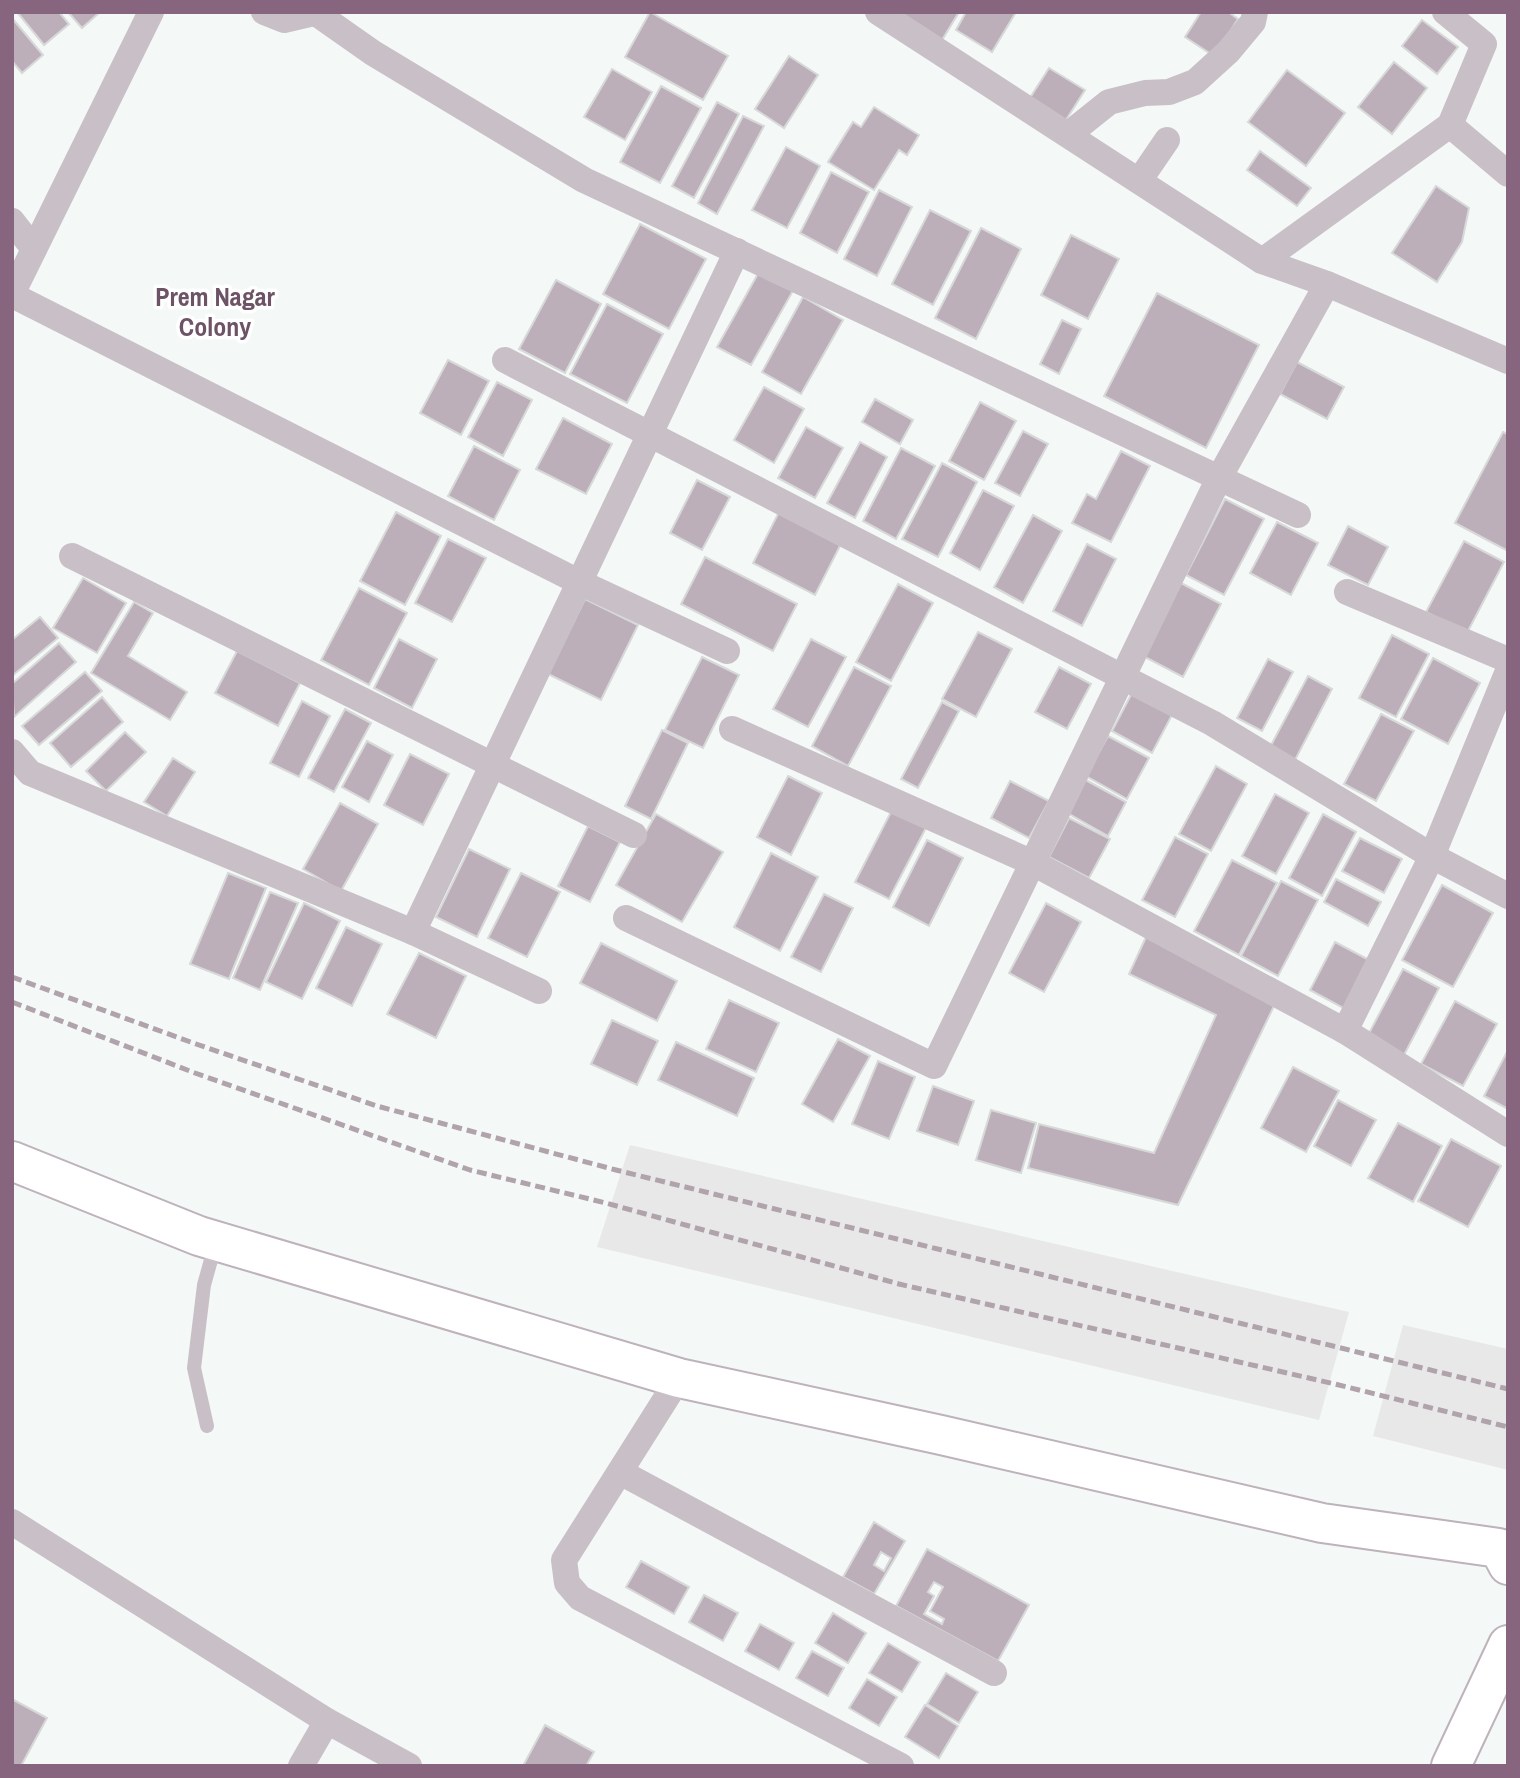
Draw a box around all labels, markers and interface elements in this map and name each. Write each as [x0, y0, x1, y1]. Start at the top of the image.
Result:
district label: Prem Nagar Colony [155, 279, 276, 344]

